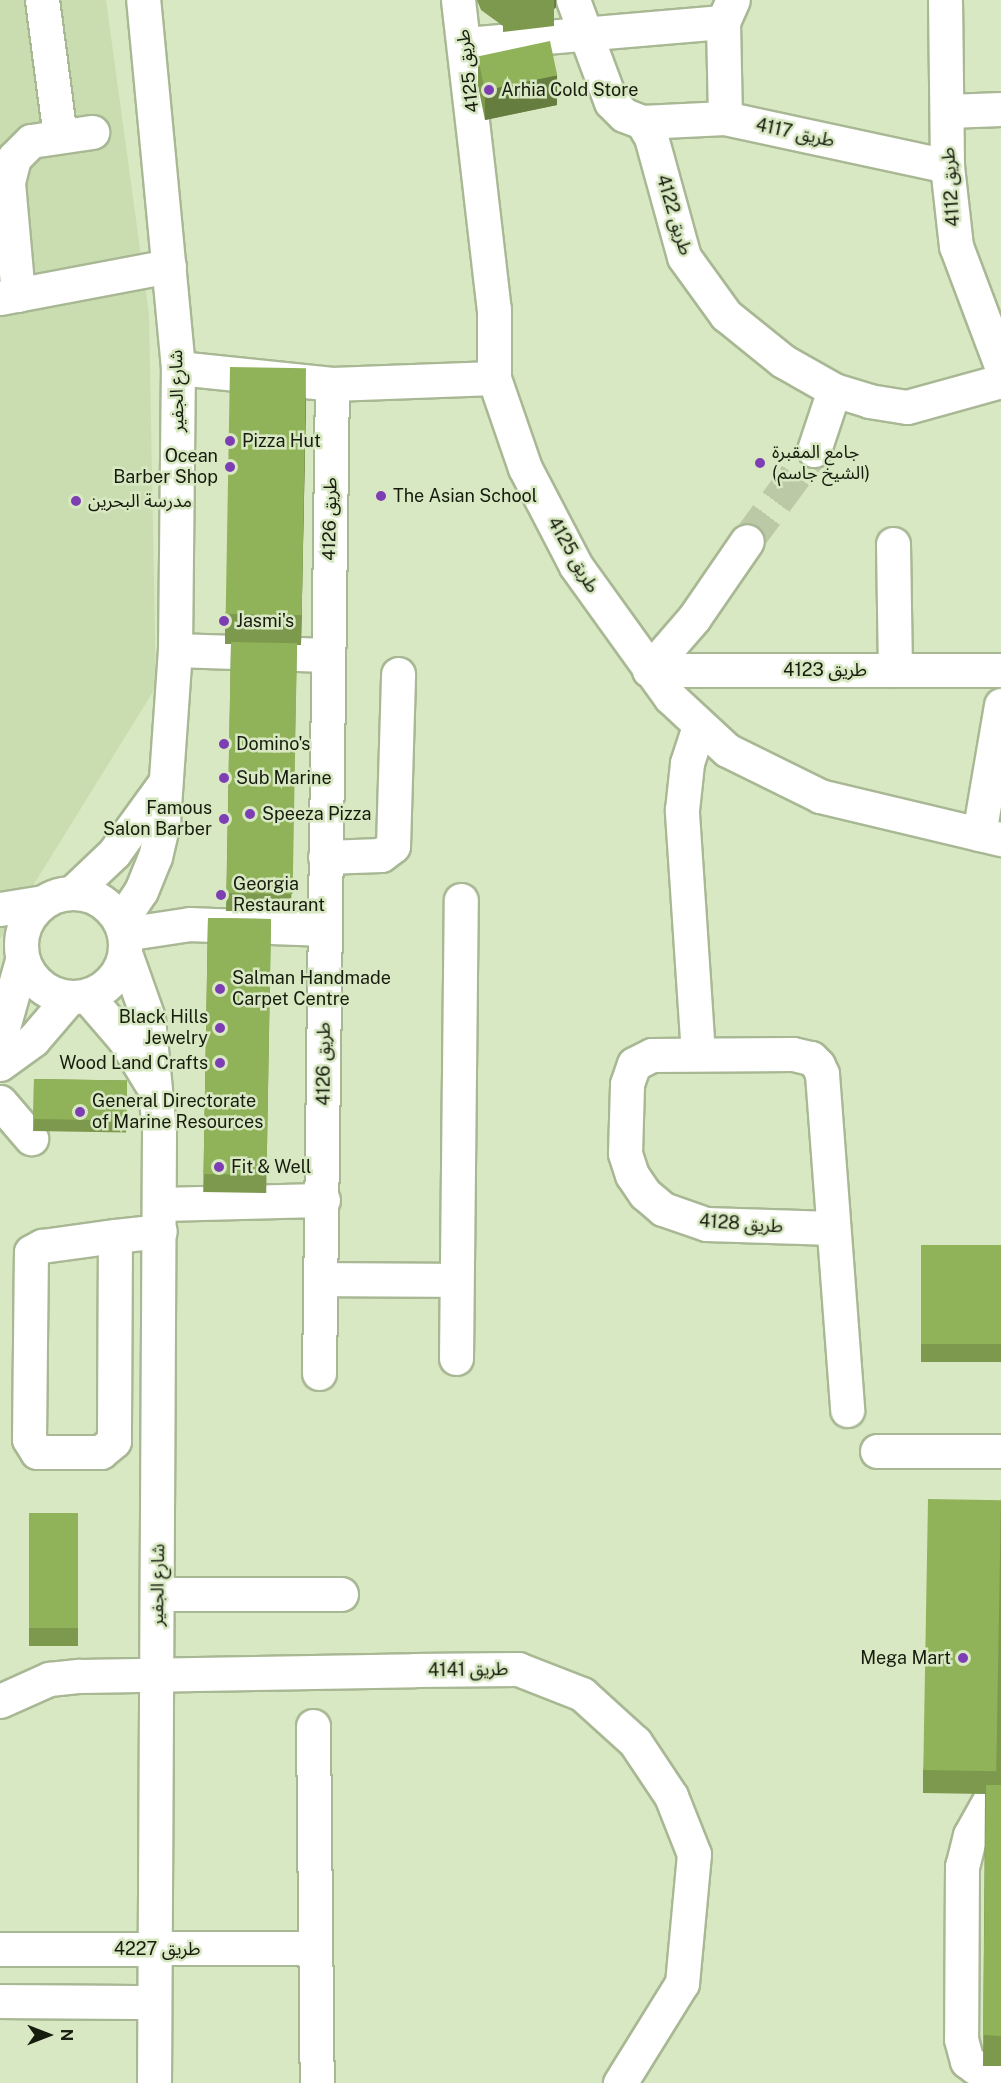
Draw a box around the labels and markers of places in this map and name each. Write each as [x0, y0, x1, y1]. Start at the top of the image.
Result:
place label: Arhia Cold Store [501, 79, 638, 101]
marker: Arhia Cold Store [482, 83, 496, 97]
place label: Pizza Hut [242, 430, 321, 452]
marker: Pizza Hut [223, 434, 237, 448]
place label: جامع المقبرة (الشيخ جاسم) [772, 442, 870, 484]
place label: Ocean Barber Shop [113, 446, 218, 488]
marker: جامع المقبرة (الشيخ جاسم) [753, 456, 767, 470]
marker: Ocean Barber Shop [223, 460, 237, 474]
place label: The Asian School [393, 485, 537, 507]
marker: The Asian School [374, 489, 388, 503]
place label: مدرسة البحرين [88, 490, 192, 512]
marker: مدرسة البحرين [69, 494, 83, 508]
place label: Jasmi's [236, 610, 294, 632]
marker: Jasmi's [217, 614, 231, 628]
place label: Domino's [236, 733, 310, 755]
marker: Domino's [217, 737, 231, 751]
place label: Sub Marine [236, 767, 332, 789]
marker: Sub Marine [217, 771, 231, 785]
place label: Famous Salon Barber [103, 798, 212, 840]
place label: Speeza Pizza [262, 803, 371, 825]
marker: Speeza Pizza [243, 807, 257, 821]
marker: Famous Salon Barber [217, 812, 231, 826]
place label: Georgia Restaurant [233, 874, 325, 916]
marker: Georgia Restaurant [214, 888, 228, 902]
place label: Salman Handmade Carpet Centre [232, 968, 391, 1010]
marker: Salman Handmade Carpet Centre [213, 982, 227, 996]
place label: Black Hills Jewelry [119, 1007, 208, 1050]
marker: Black Hills Jewelry [213, 1021, 227, 1035]
place label: Wood Land Crafts [59, 1052, 208, 1074]
marker: Wood Land Crafts [213, 1056, 227, 1070]
place label: General Directorate of Marine Resources [92, 1091, 263, 1134]
marker: General Directorate of Marine Resources [73, 1105, 87, 1119]
place label: Fit & Well [231, 1156, 312, 1178]
marker: Fit & Well [212, 1160, 226, 1174]
place label: Mega Mart [860, 1647, 951, 1669]
marker: Mega Mart [956, 1651, 970, 1665]

